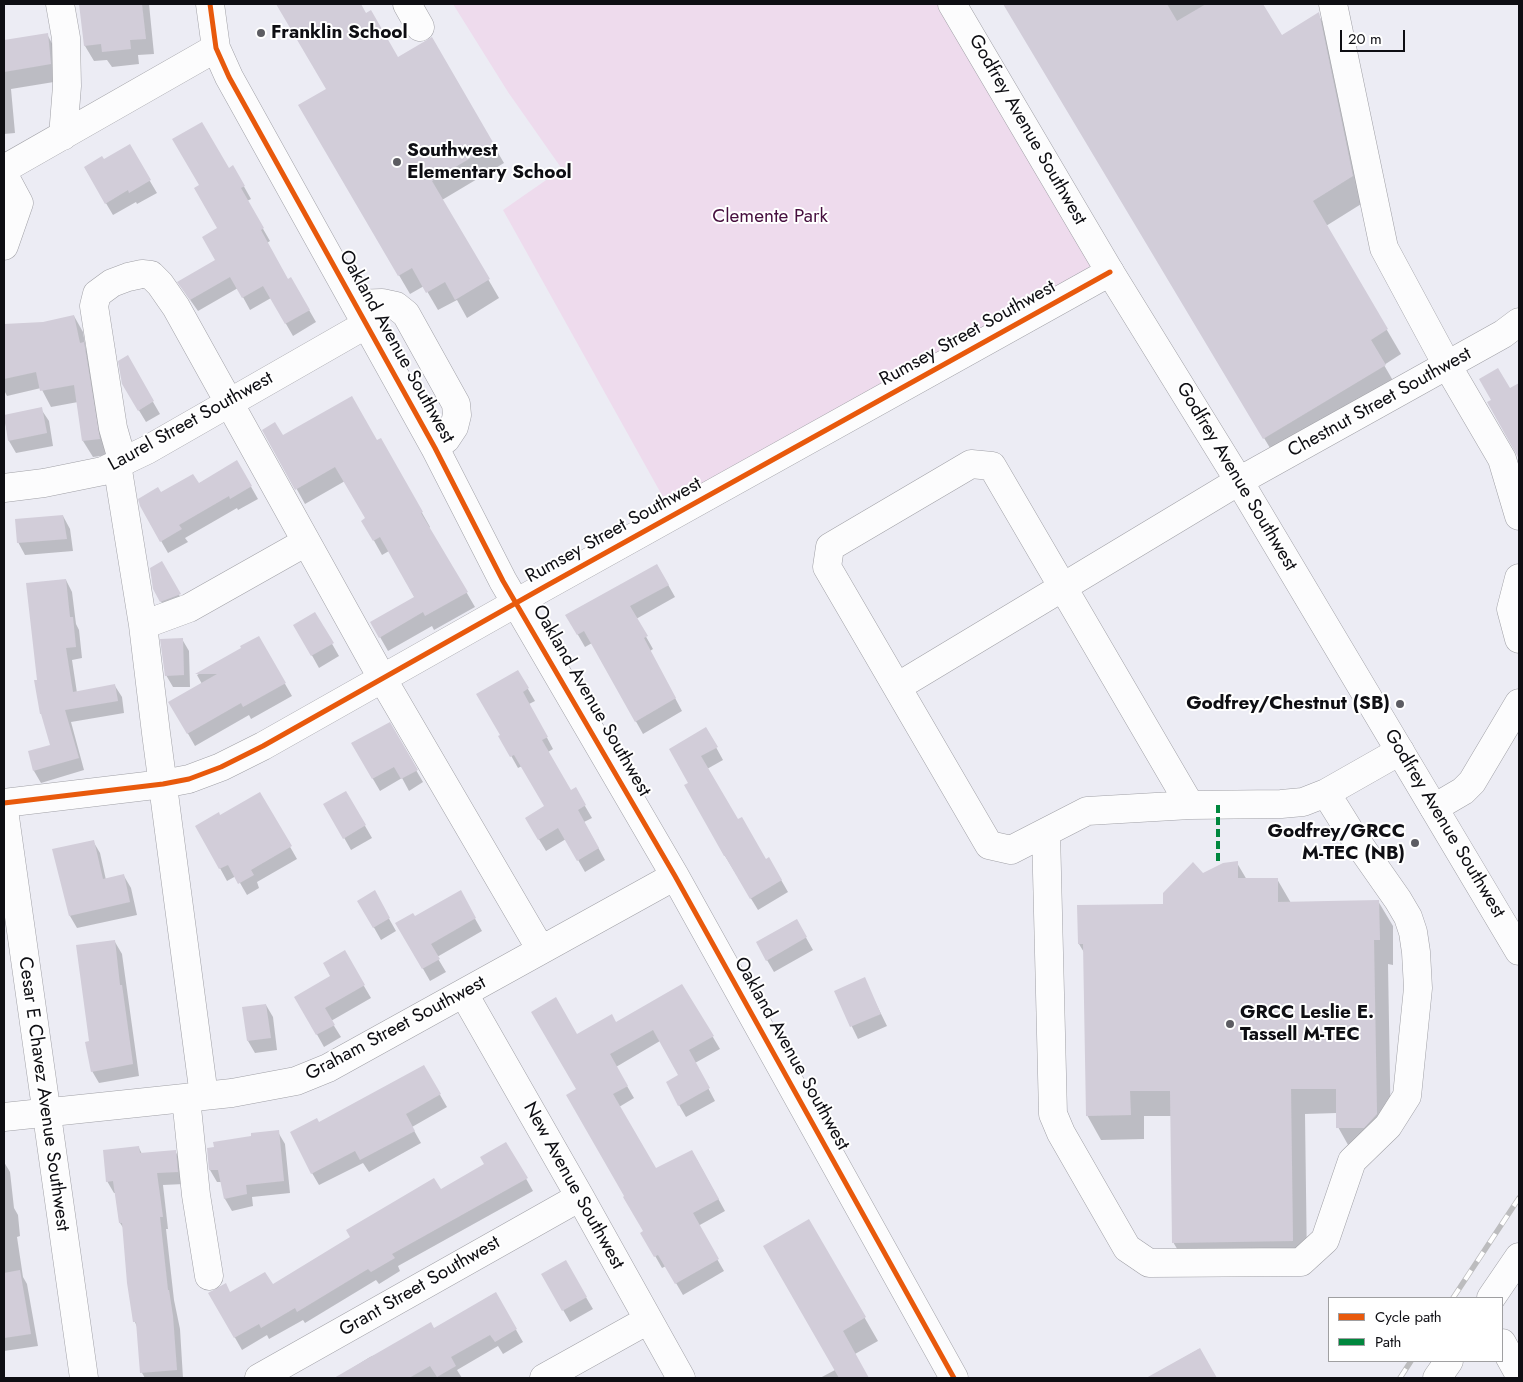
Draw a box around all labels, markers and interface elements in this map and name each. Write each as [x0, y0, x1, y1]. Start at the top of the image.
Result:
scale bar [1343, 20, 1408, 52]
place label: Franklin School [271, 22, 408, 44]
marker: Franklin School [255, 27, 267, 39]
text: 20 m [1348, 28, 1382, 50]
street label: Godfrey Avenue Southwest [963, 31, 1091, 229]
place label: Southwest Elementary School [407, 140, 572, 184]
marker: Southwest Elementary School [391, 156, 403, 168]
park label: Clemente Park [712, 206, 828, 228]
street label: Oakland Avenue Southwest [333, 246, 459, 448]
street label: Rumsey Street Southwest [876, 276, 1060, 392]
street label: Chestnut Street Southwest [1284, 343, 1476, 463]
street label: Laurel Street Southwest [105, 367, 277, 477]
street label: Godfrey Avenue Southwest [1171, 379, 1301, 575]
street label: Rumsey Street Southwest [522, 473, 706, 589]
street label: Oakland Avenue Southwest [527, 601, 655, 801]
place label: Godfrey/Chestnut (SB) [1186, 693, 1390, 715]
marker: Godfrey/Chestnut (SB) [1394, 698, 1406, 710]
street label: Godfrey Avenue Southwest [1379, 726, 1509, 922]
place label: Godfrey/GRCC M-TEC (NB) [1268, 821, 1405, 865]
marker: Godfrey/GRCC M-TEC (NB) [1409, 837, 1421, 849]
street label: Oakland Avenue Southwest [728, 953, 854, 1155]
street label: Cesar E Chavez Avenue Southwest [12, 955, 74, 1233]
street label: Graham Street Southwest [302, 972, 490, 1086]
place label: GRCC Leslie E. Tassell M-TEC [1240, 1002, 1374, 1046]
marker: GRCC Leslie E. Tassell M-TEC [1224, 1018, 1236, 1030]
street label: New Avenue Southwest [518, 1098, 628, 1274]
street label: Grant Street Southwest [336, 1232, 504, 1342]
legend [1328, 1297, 1503, 1362]
text: Cycle path [1375, 1306, 1442, 1328]
text: Path [1375, 1331, 1401, 1353]

